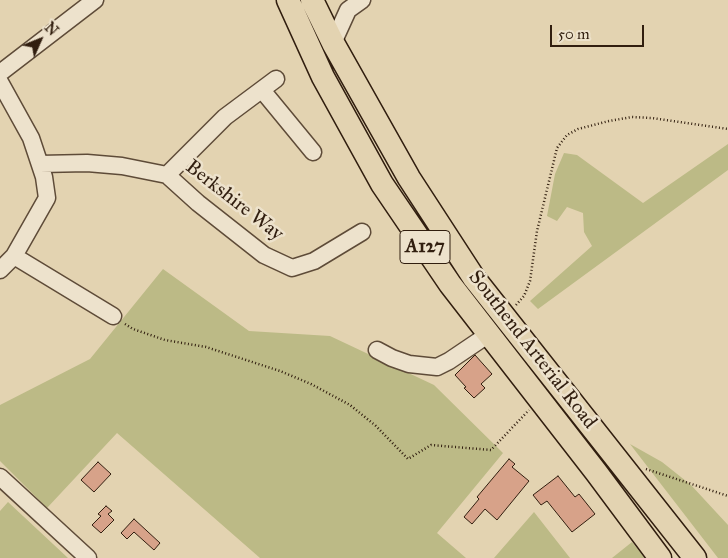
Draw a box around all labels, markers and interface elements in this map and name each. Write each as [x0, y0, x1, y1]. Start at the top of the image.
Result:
north arrow [15, 15, 65, 65]
scale bar [553, 15, 647, 47]
text: N [41, 19, 61, 39]
text: 50 m [558, 25, 590, 43]
street label: Berkshire Way [180, 155, 288, 247]
road number: A127 [400, 230, 450, 264]
street label: Southend Arterial Road [463, 266, 601, 434]

